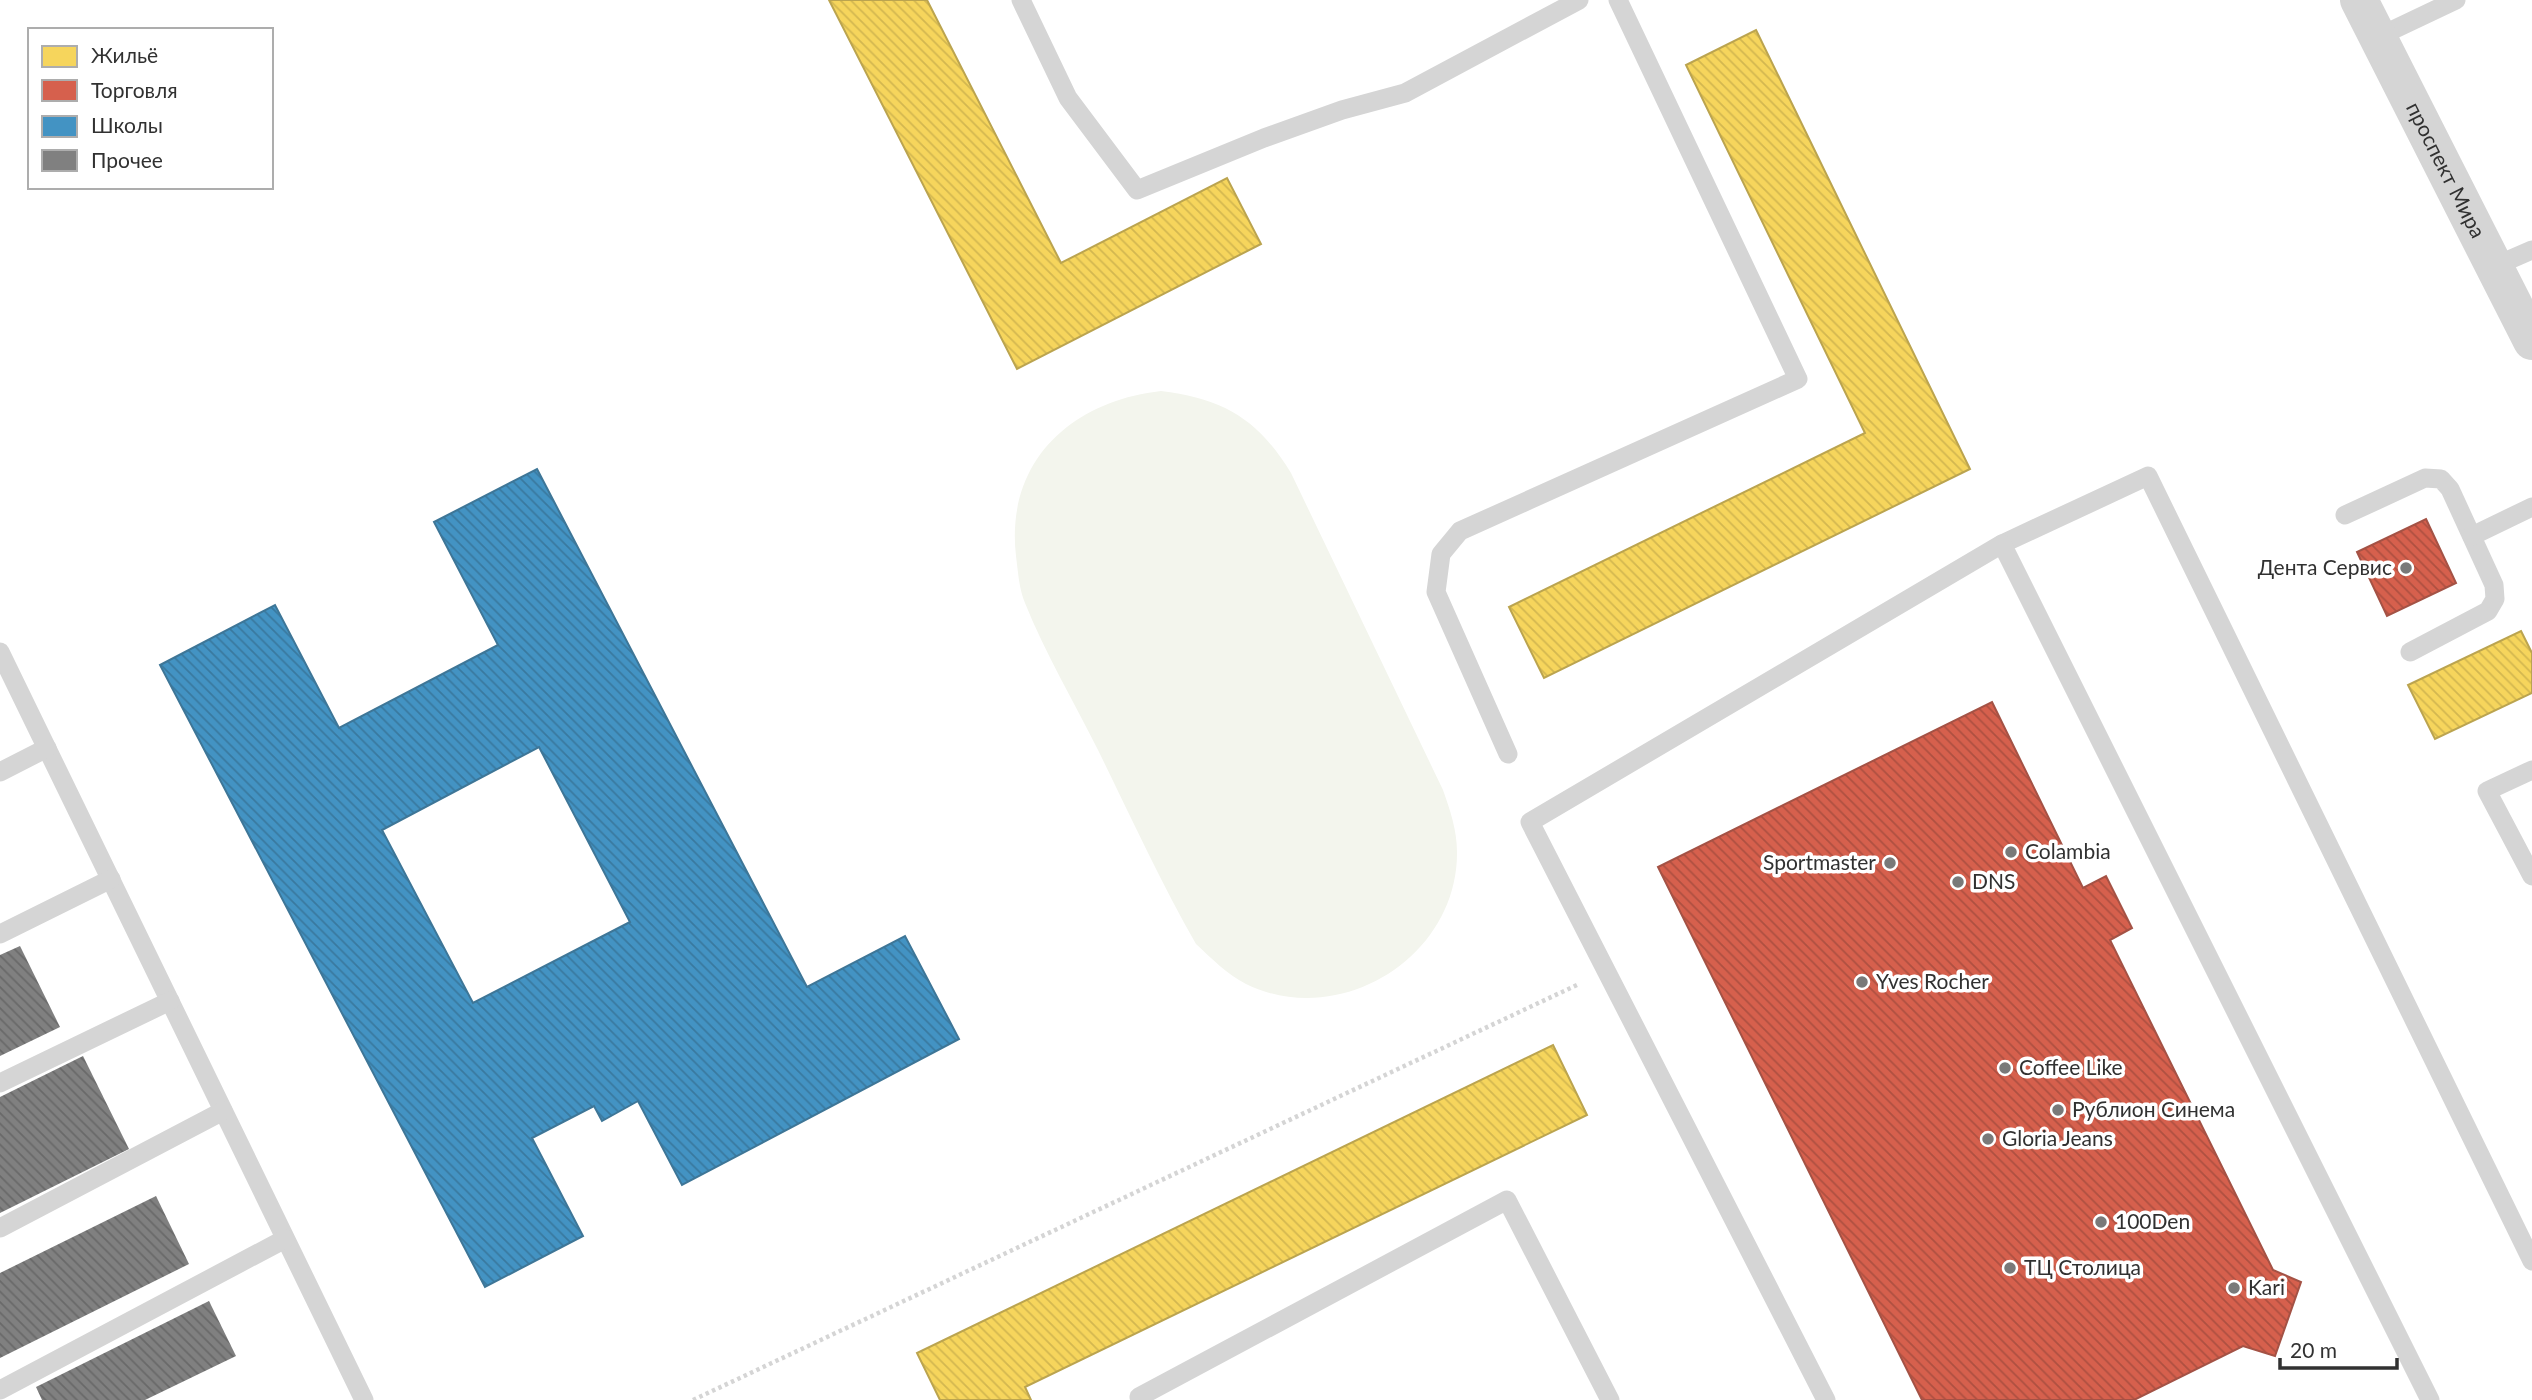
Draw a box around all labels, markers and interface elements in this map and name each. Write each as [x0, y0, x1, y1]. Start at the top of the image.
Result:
legend [28, 28, 273, 189]
text: Жильё [91, 42, 158, 67]
text: Торговля [91, 77, 178, 102]
street label: проспект Мира [2402, 98, 2492, 242]
text: Школы [91, 112, 163, 137]
text: Прочее [91, 147, 163, 172]
place label: Дента Сервис [2258, 554, 2392, 579]
marker: Дента Сервис [2398, 560, 2414, 576]
place label: Colambia [2025, 838, 2111, 863]
marker: Colambia [2003, 844, 2019, 860]
place label: Sportmaster [1763, 849, 1876, 874]
marker: Sportmaster [1882, 855, 1898, 871]
place label: DNS [1972, 868, 2015, 893]
marker: DNS [1950, 874, 1966, 890]
place label: Yves Rocher [1876, 968, 1989, 993]
marker: Yves Rocher [1854, 974, 1870, 990]
place label: Coffee Like [2019, 1054, 2123, 1079]
marker: Coffee Like [1997, 1060, 2013, 1076]
place label: Рублион Синема [2072, 1096, 2235, 1121]
marker: Рублион Синема [2050, 1102, 2066, 1118]
place label: Gloria Jeans [2002, 1125, 2113, 1150]
marker: Gloria Jeans [1980, 1131, 1996, 1147]
place label: 100Den [2115, 1208, 2190, 1233]
marker: 100Den [2093, 1214, 2109, 1230]
place label: ТЦ Столица [2024, 1254, 2141, 1279]
marker: ТЦ Столица [2002, 1260, 2018, 1276]
place label: Kari [2248, 1274, 2285, 1299]
marker: Kari [2226, 1280, 2242, 1296]
scale bar [2280, 1326, 2397, 1370]
text: 20 m [2290, 1337, 2337, 1362]

